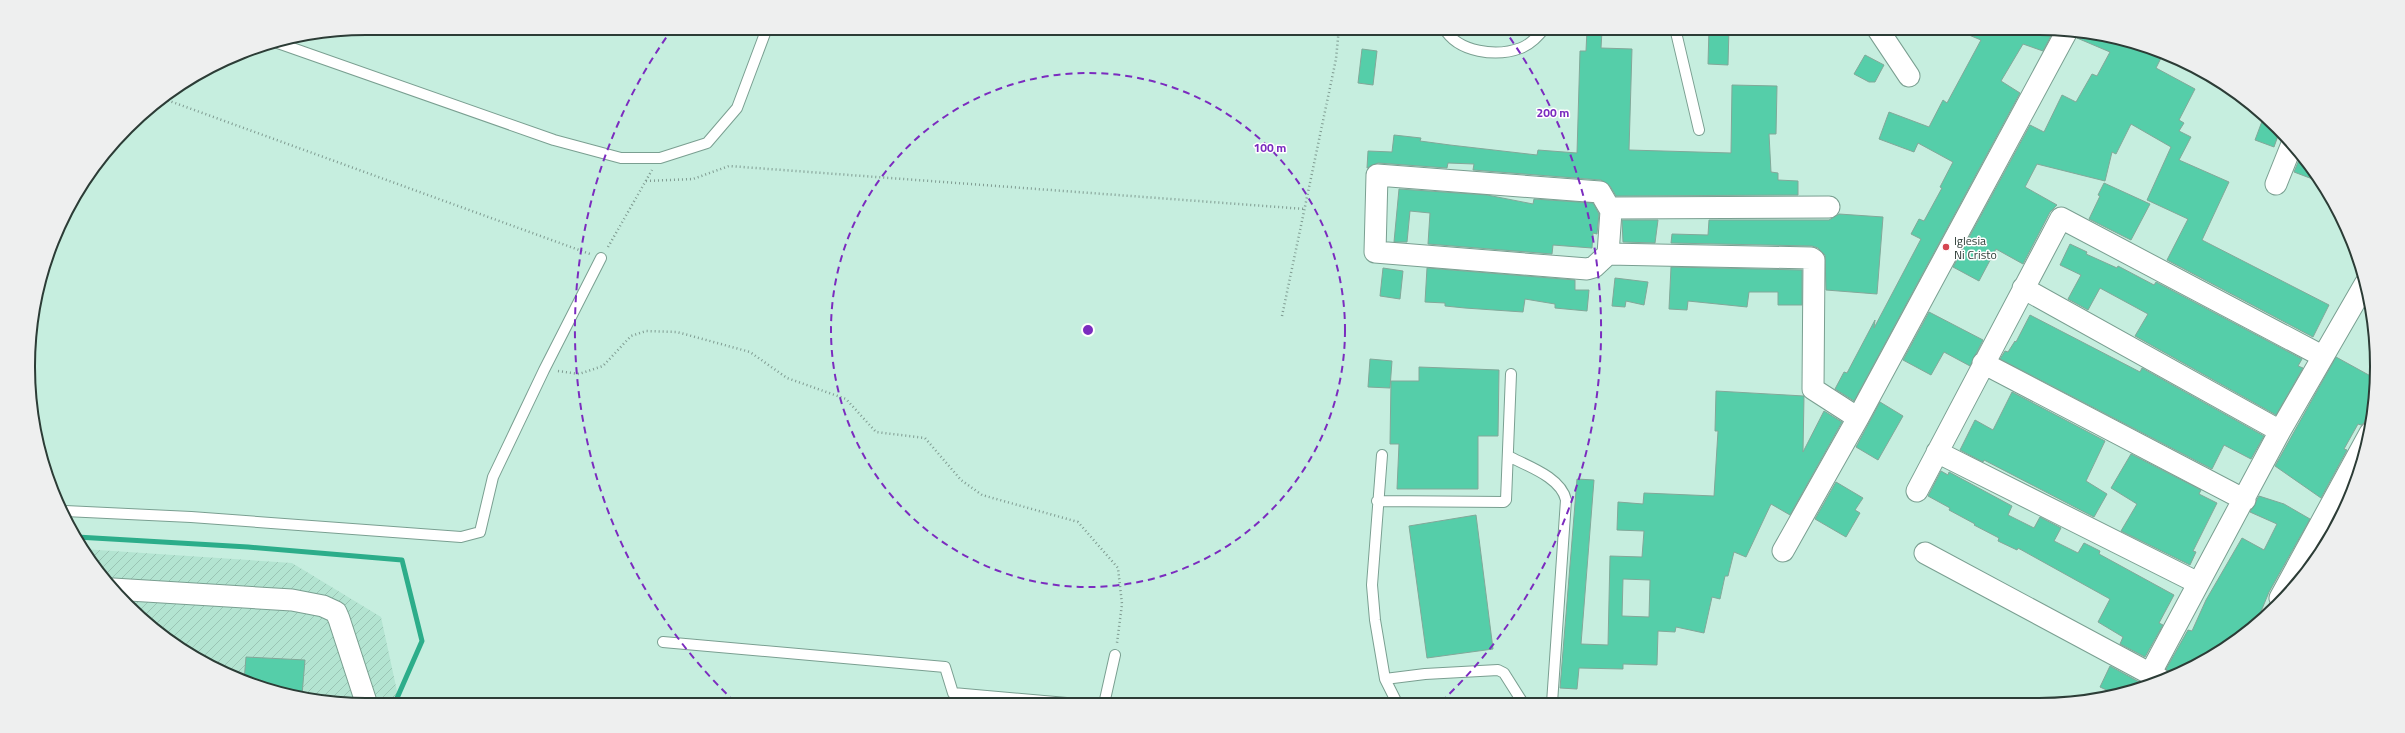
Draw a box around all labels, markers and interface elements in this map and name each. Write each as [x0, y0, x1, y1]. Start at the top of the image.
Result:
text: 200 m [1537, 103, 1569, 122]
text: 100 m [1254, 138, 1286, 157]
place label: Iglesia Ni Cristo [1954, 231, 1997, 264]
marker: Iglesia Ni Cristo [1941, 242, 1951, 252]
centre of rings [1081, 323, 1095, 337]

